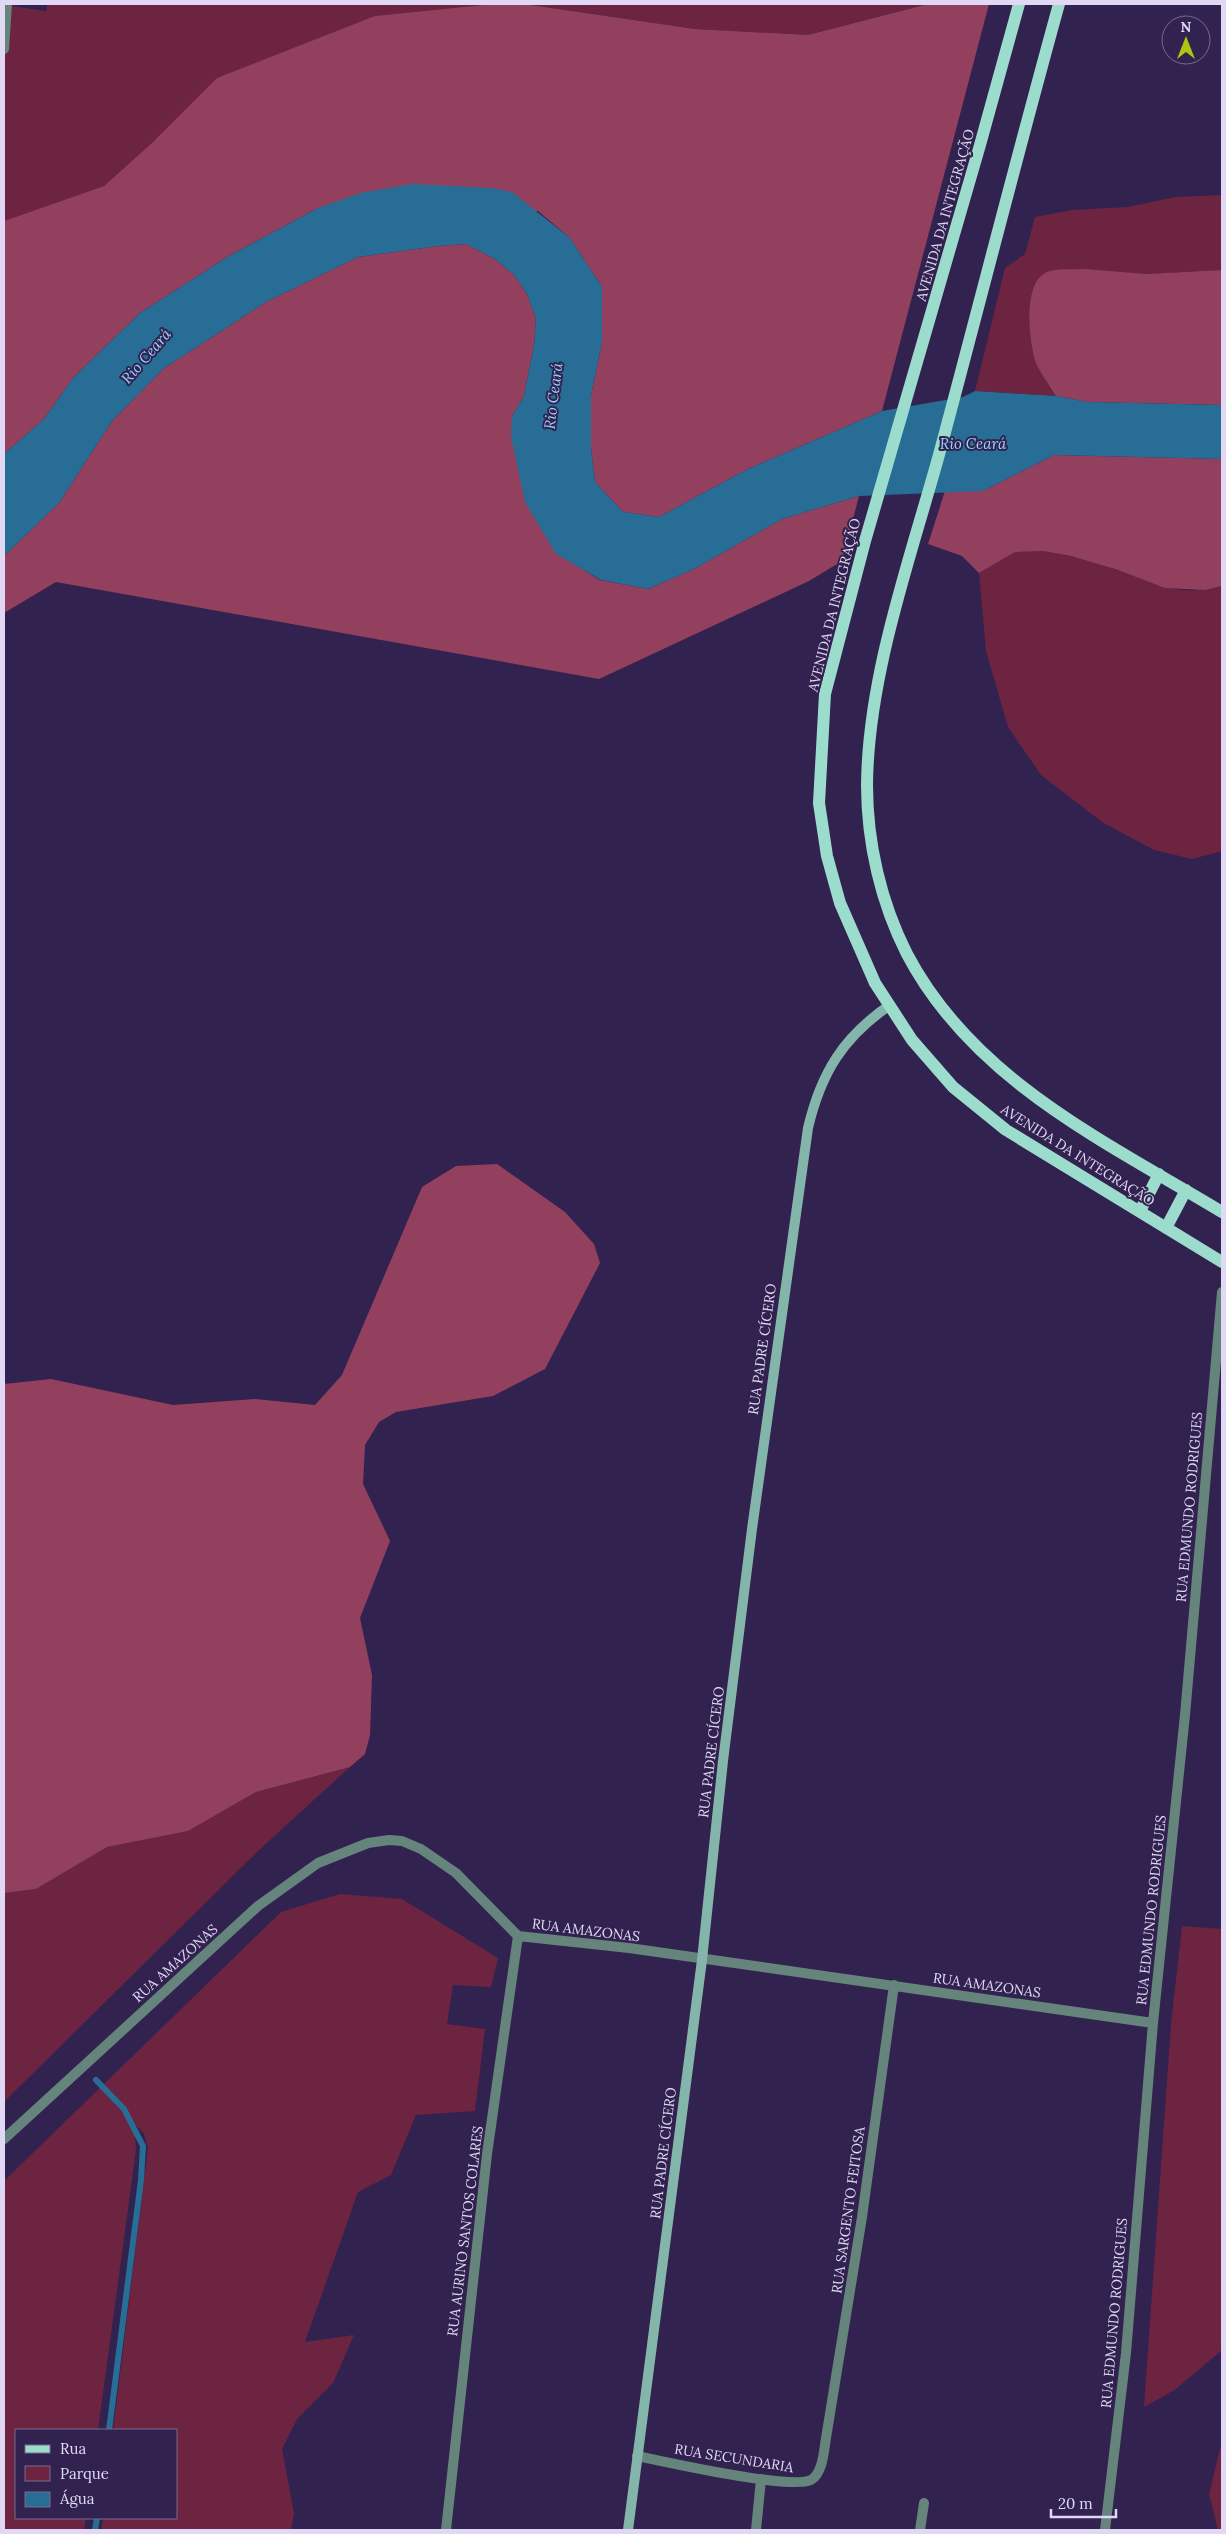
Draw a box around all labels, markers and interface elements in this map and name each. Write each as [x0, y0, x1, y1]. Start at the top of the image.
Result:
north arrow [1161, 15, 1211, 65]
text: N [1181, 18, 1192, 36]
street label: AVENIDA DA INTEGRAÇÃO [912, 127, 978, 304]
water label: Rio Ceará [117, 324, 175, 387]
water label: Rio Ceará [540, 361, 567, 430]
water label: Rio Ceará [940, 434, 1007, 453]
street label: AVENIDA DA INTEGRAÇÃO [803, 516, 864, 695]
street label: AVENIDA DA INTEGRAÇÃO [997, 1100, 1158, 1210]
street label: RUA PADRE CÍCERO [744, 1282, 780, 1416]
street label: RUA EDMUNDO RODRIGUES [1172, 1411, 1206, 1603]
street label: RUA PADRE CÍCERO [694, 1685, 728, 1819]
street label: RUA EDMUNDO RODRIGUES [1132, 1814, 1170, 2006]
street label: RUA AMAZONAS [531, 1914, 641, 1946]
street label: RUA AMAZONAS [129, 1920, 221, 2006]
street label: RUA AMAZONAS [932, 1969, 1042, 2001]
street label: RUA PADRE CÍCERO [646, 2086, 680, 2220]
street label: RUA AURINO SANTOS COLARES [443, 2125, 487, 2337]
street label: RUA SARGENTO FEITOSA [827, 2125, 869, 2295]
street label: RUA EDMUNDO RODRIGUES [1097, 2217, 1131, 2409]
legend [15, 2429, 178, 2519]
text: Rua [60, 2439, 86, 2458]
street label: RUA SECUNDARIA [673, 2440, 795, 2476]
text: Parque [60, 2464, 109, 2483]
scale bar [1051, 2486, 1116, 2518]
text: Água [59, 2489, 95, 2508]
text: 20 m [1058, 2494, 1093, 2513]

